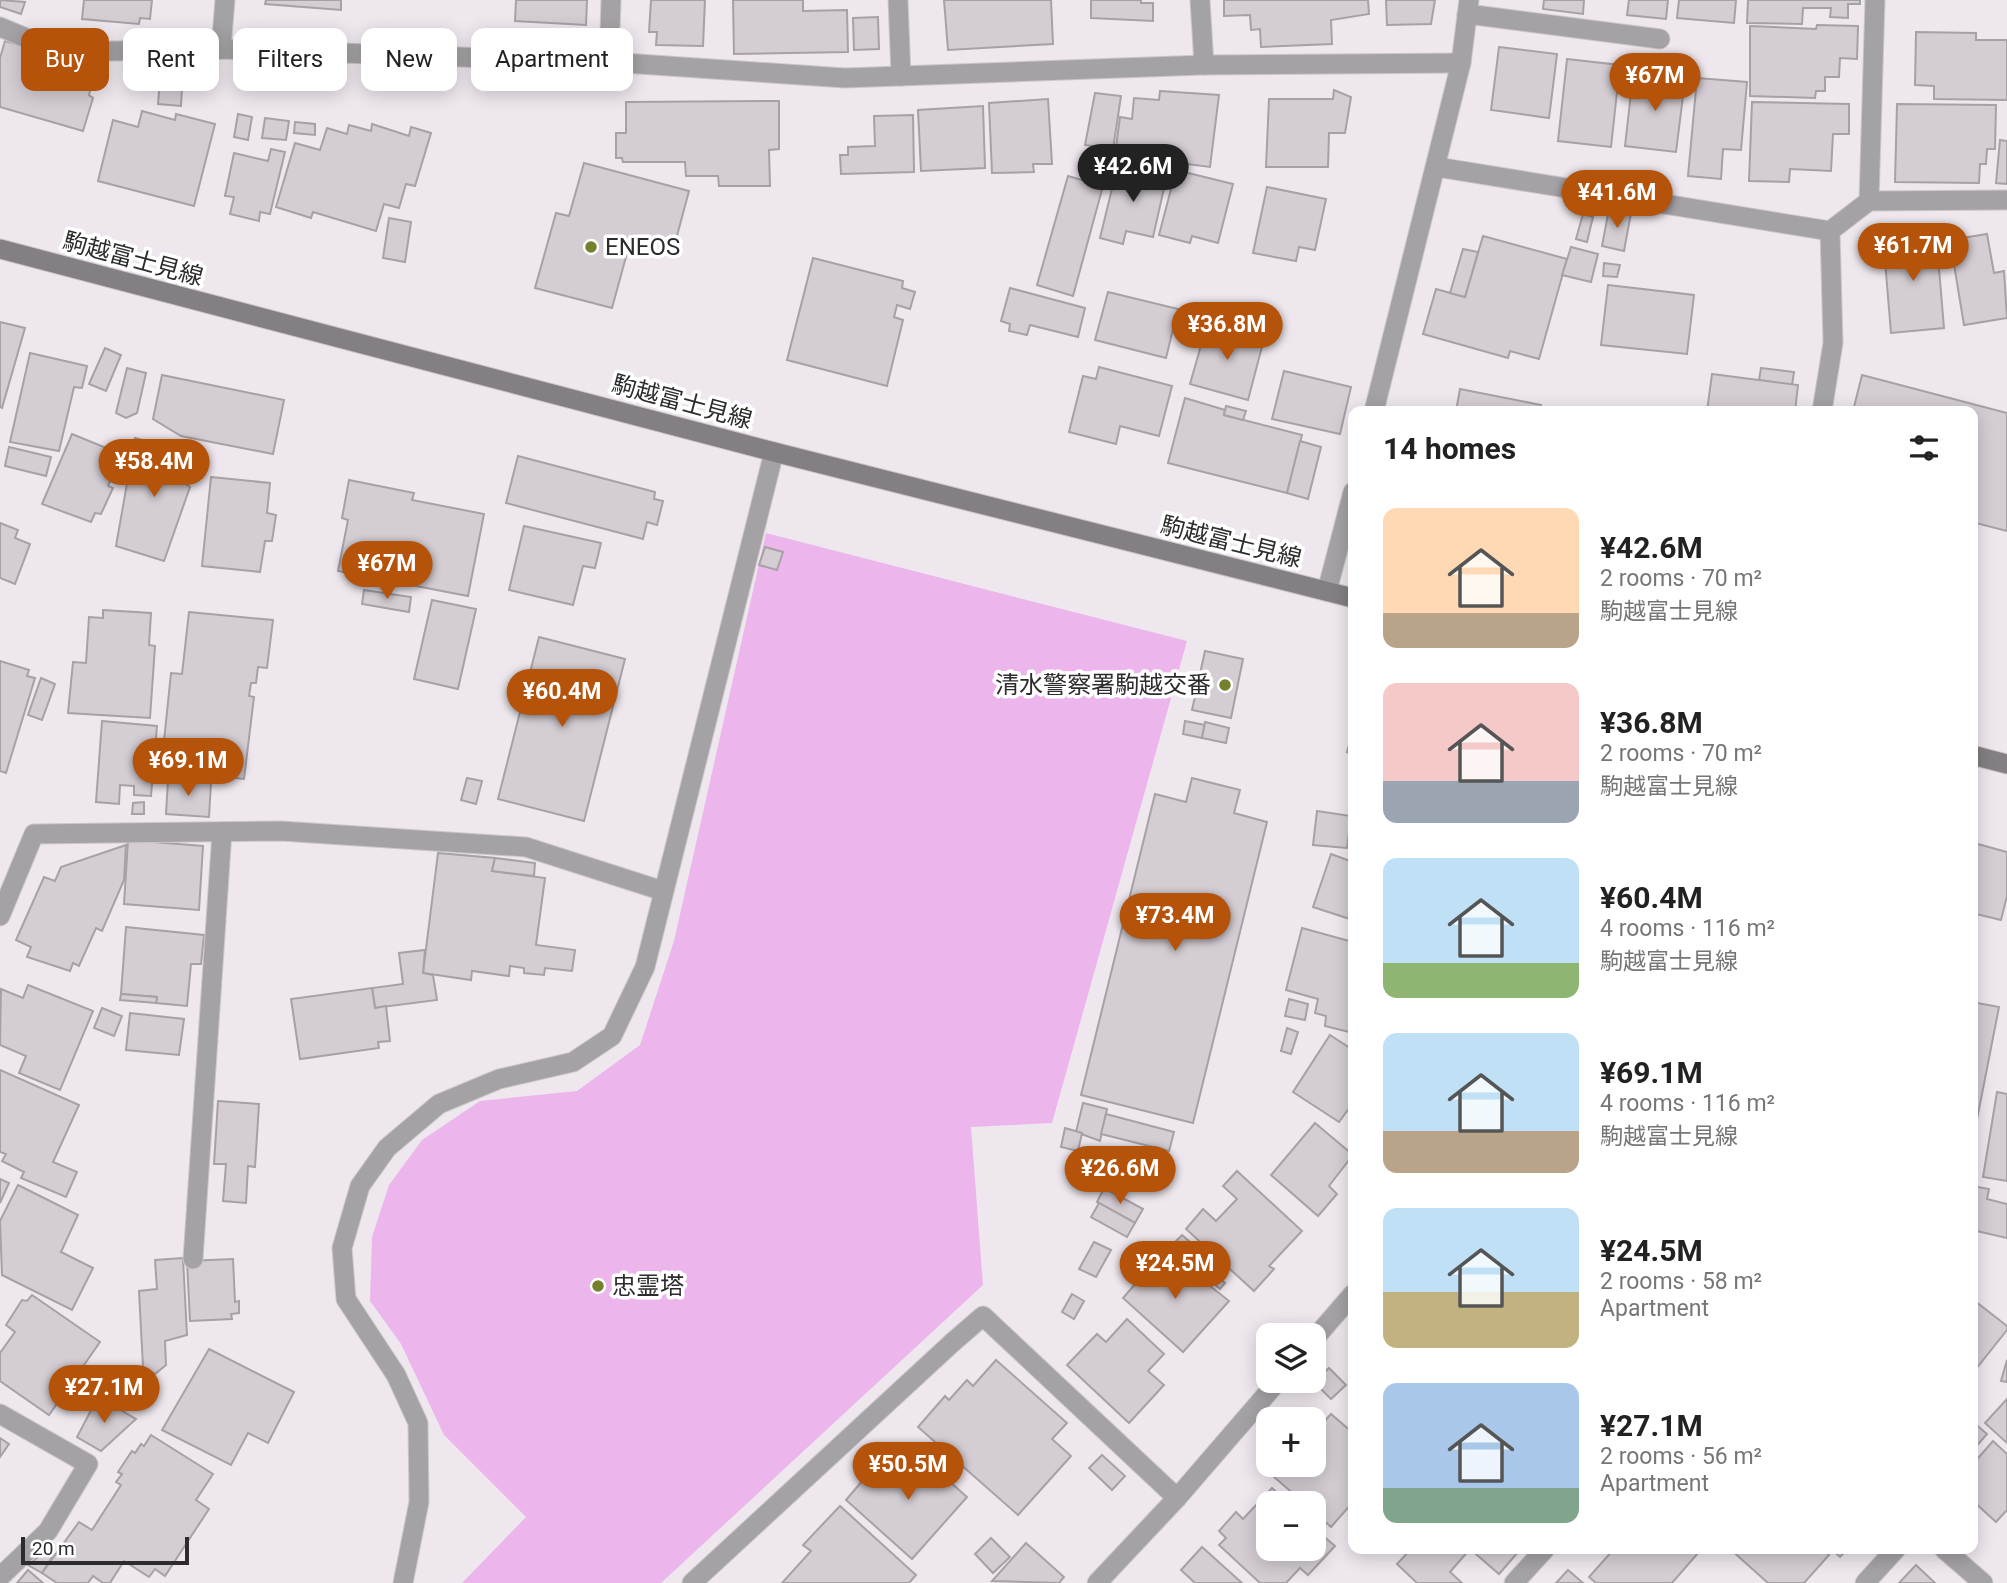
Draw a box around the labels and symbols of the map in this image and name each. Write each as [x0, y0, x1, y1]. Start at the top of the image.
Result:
pin: ¥67M [1614, 54, 1696, 113]
pin: ¥42.6M [1076, 144, 1190, 204]
pin: ¥41.6M [1560, 170, 1674, 230]
pin: ¥61.7M [1856, 224, 1970, 283]
street label: 駒越富士見線 [60, 227, 206, 291]
place label: ENEOS [605, 233, 680, 261]
marker: ENEOS [583, 239, 599, 255]
pin: ¥36.8M [1170, 302, 1284, 362]
street label: 駒越富士見線 [609, 370, 755, 434]
pin: ¥58.4M [97, 440, 211, 499]
street label: 駒越富士見線 [1158, 511, 1304, 573]
pin: ¥67M [346, 542, 428, 601]
pin: ¥60.4M [505, 670, 619, 729]
place label: 清水警察署駒越交番 [995, 671, 1211, 699]
marker: 清水警察署駒越交番 [1217, 677, 1233, 693]
pin: ¥69.1M [131, 738, 245, 798]
pin: ¥73.4M [1118, 894, 1232, 953]
pin: ¥26.6M [1063, 1146, 1177, 1206]
pin: ¥24.5M [1118, 1242, 1232, 1301]
place label: 忠霊塔 [612, 1272, 684, 1300]
marker: 忠霊塔 [590, 1278, 606, 1294]
pin: ¥27.1M [47, 1366, 161, 1425]
pin: ¥50.5M [851, 1442, 965, 1502]
scale bar [21, 1534, 189, 1566]

